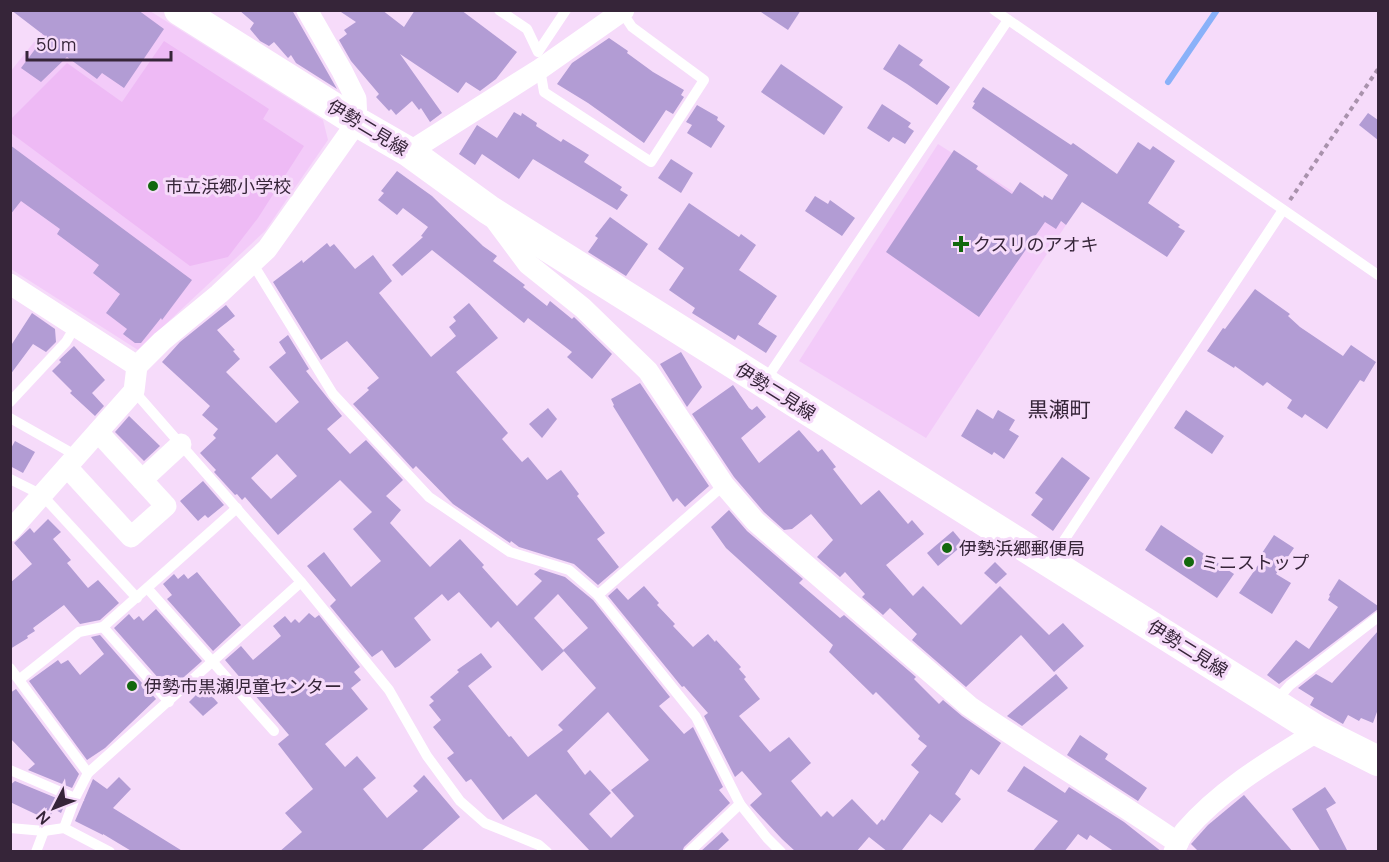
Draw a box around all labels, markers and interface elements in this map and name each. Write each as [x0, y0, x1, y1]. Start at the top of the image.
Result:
scale bar [27, 24, 171, 62]
text: 50 m [36, 32, 76, 56]
street label: 伊勢二見線 [323, 94, 413, 160]
place label: 市立浜郷小学校 [165, 174, 291, 198]
marker: 市立浜郷小学校 [146, 179, 160, 193]
place label: クスリのアオキ [973, 232, 1098, 256]
marker: クスリのアオキ [954, 237, 968, 251]
street label: 伊勢二見線 [731, 357, 821, 425]
district label: 黒瀬町 [1028, 395, 1091, 423]
place label: 伊勢浜郷郵便局 [959, 536, 1085, 560]
marker: 伊勢浜郷郵便局 [940, 541, 954, 555]
place label: ミニストップ [1201, 550, 1309, 574]
marker: ミニストップ [1182, 555, 1196, 569]
street label: 伊勢二見線 [1143, 614, 1233, 682]
place label: 伊勢市黒瀬児童センター [144, 674, 342, 698]
marker: 伊勢市黒瀬児童センター [125, 679, 139, 693]
north arrow [24, 778, 84, 838]
text: N [31, 806, 55, 830]

